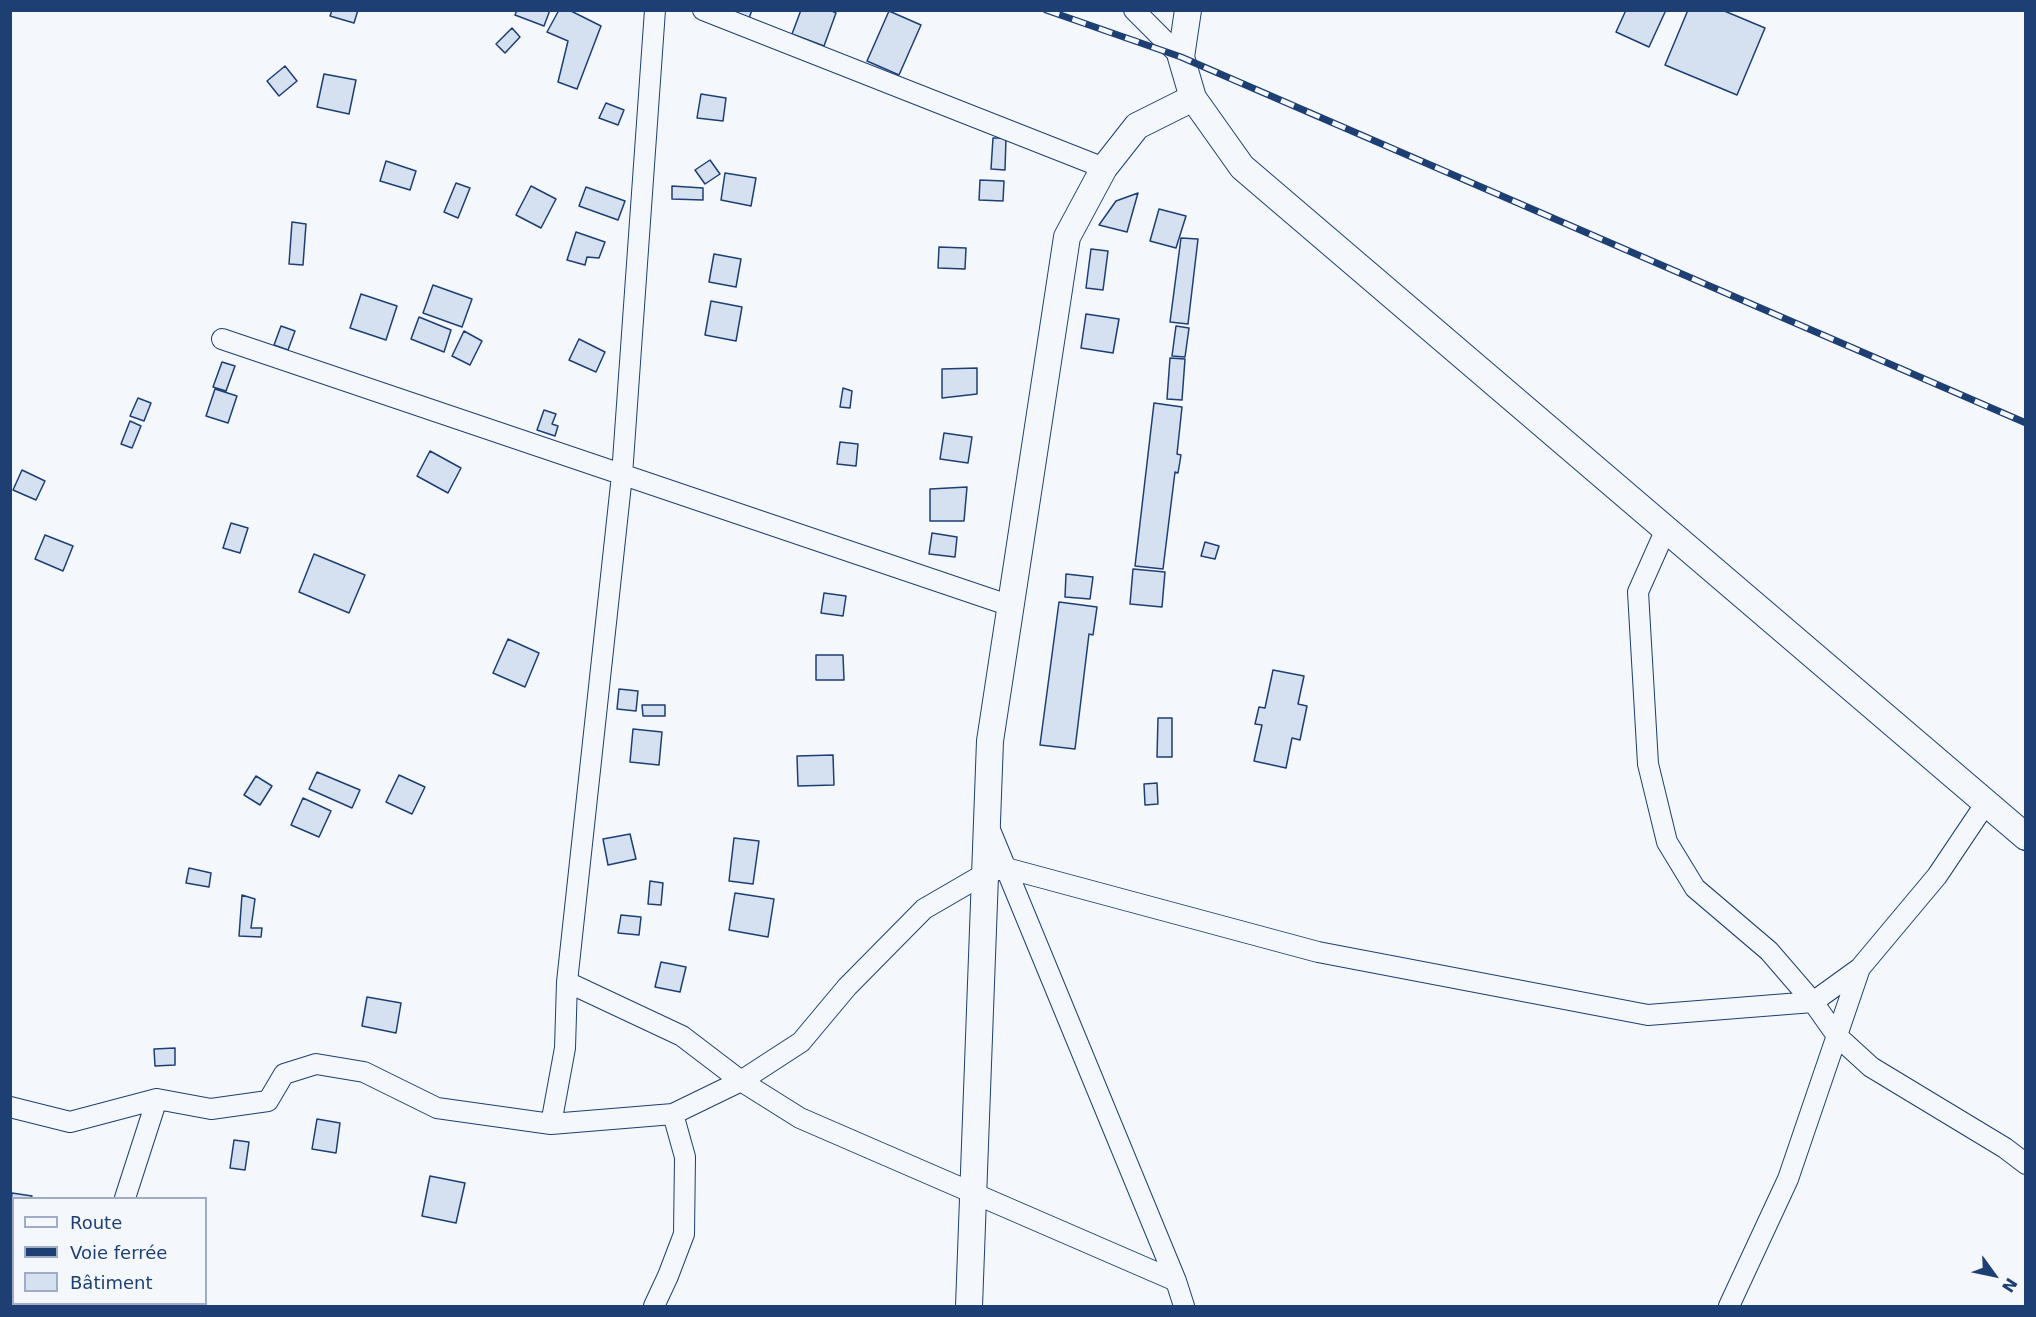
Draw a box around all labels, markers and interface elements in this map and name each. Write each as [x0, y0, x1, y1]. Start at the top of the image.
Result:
legend [12, 1197, 207, 1305]
text: Route [70, 1212, 122, 1233]
text: Voie ferrée [70, 1242, 167, 1263]
north arrow [1964, 1245, 2024, 1305]
text: Bâtiment [70, 1272, 153, 1293]
text: N [1998, 1274, 2021, 1296]

